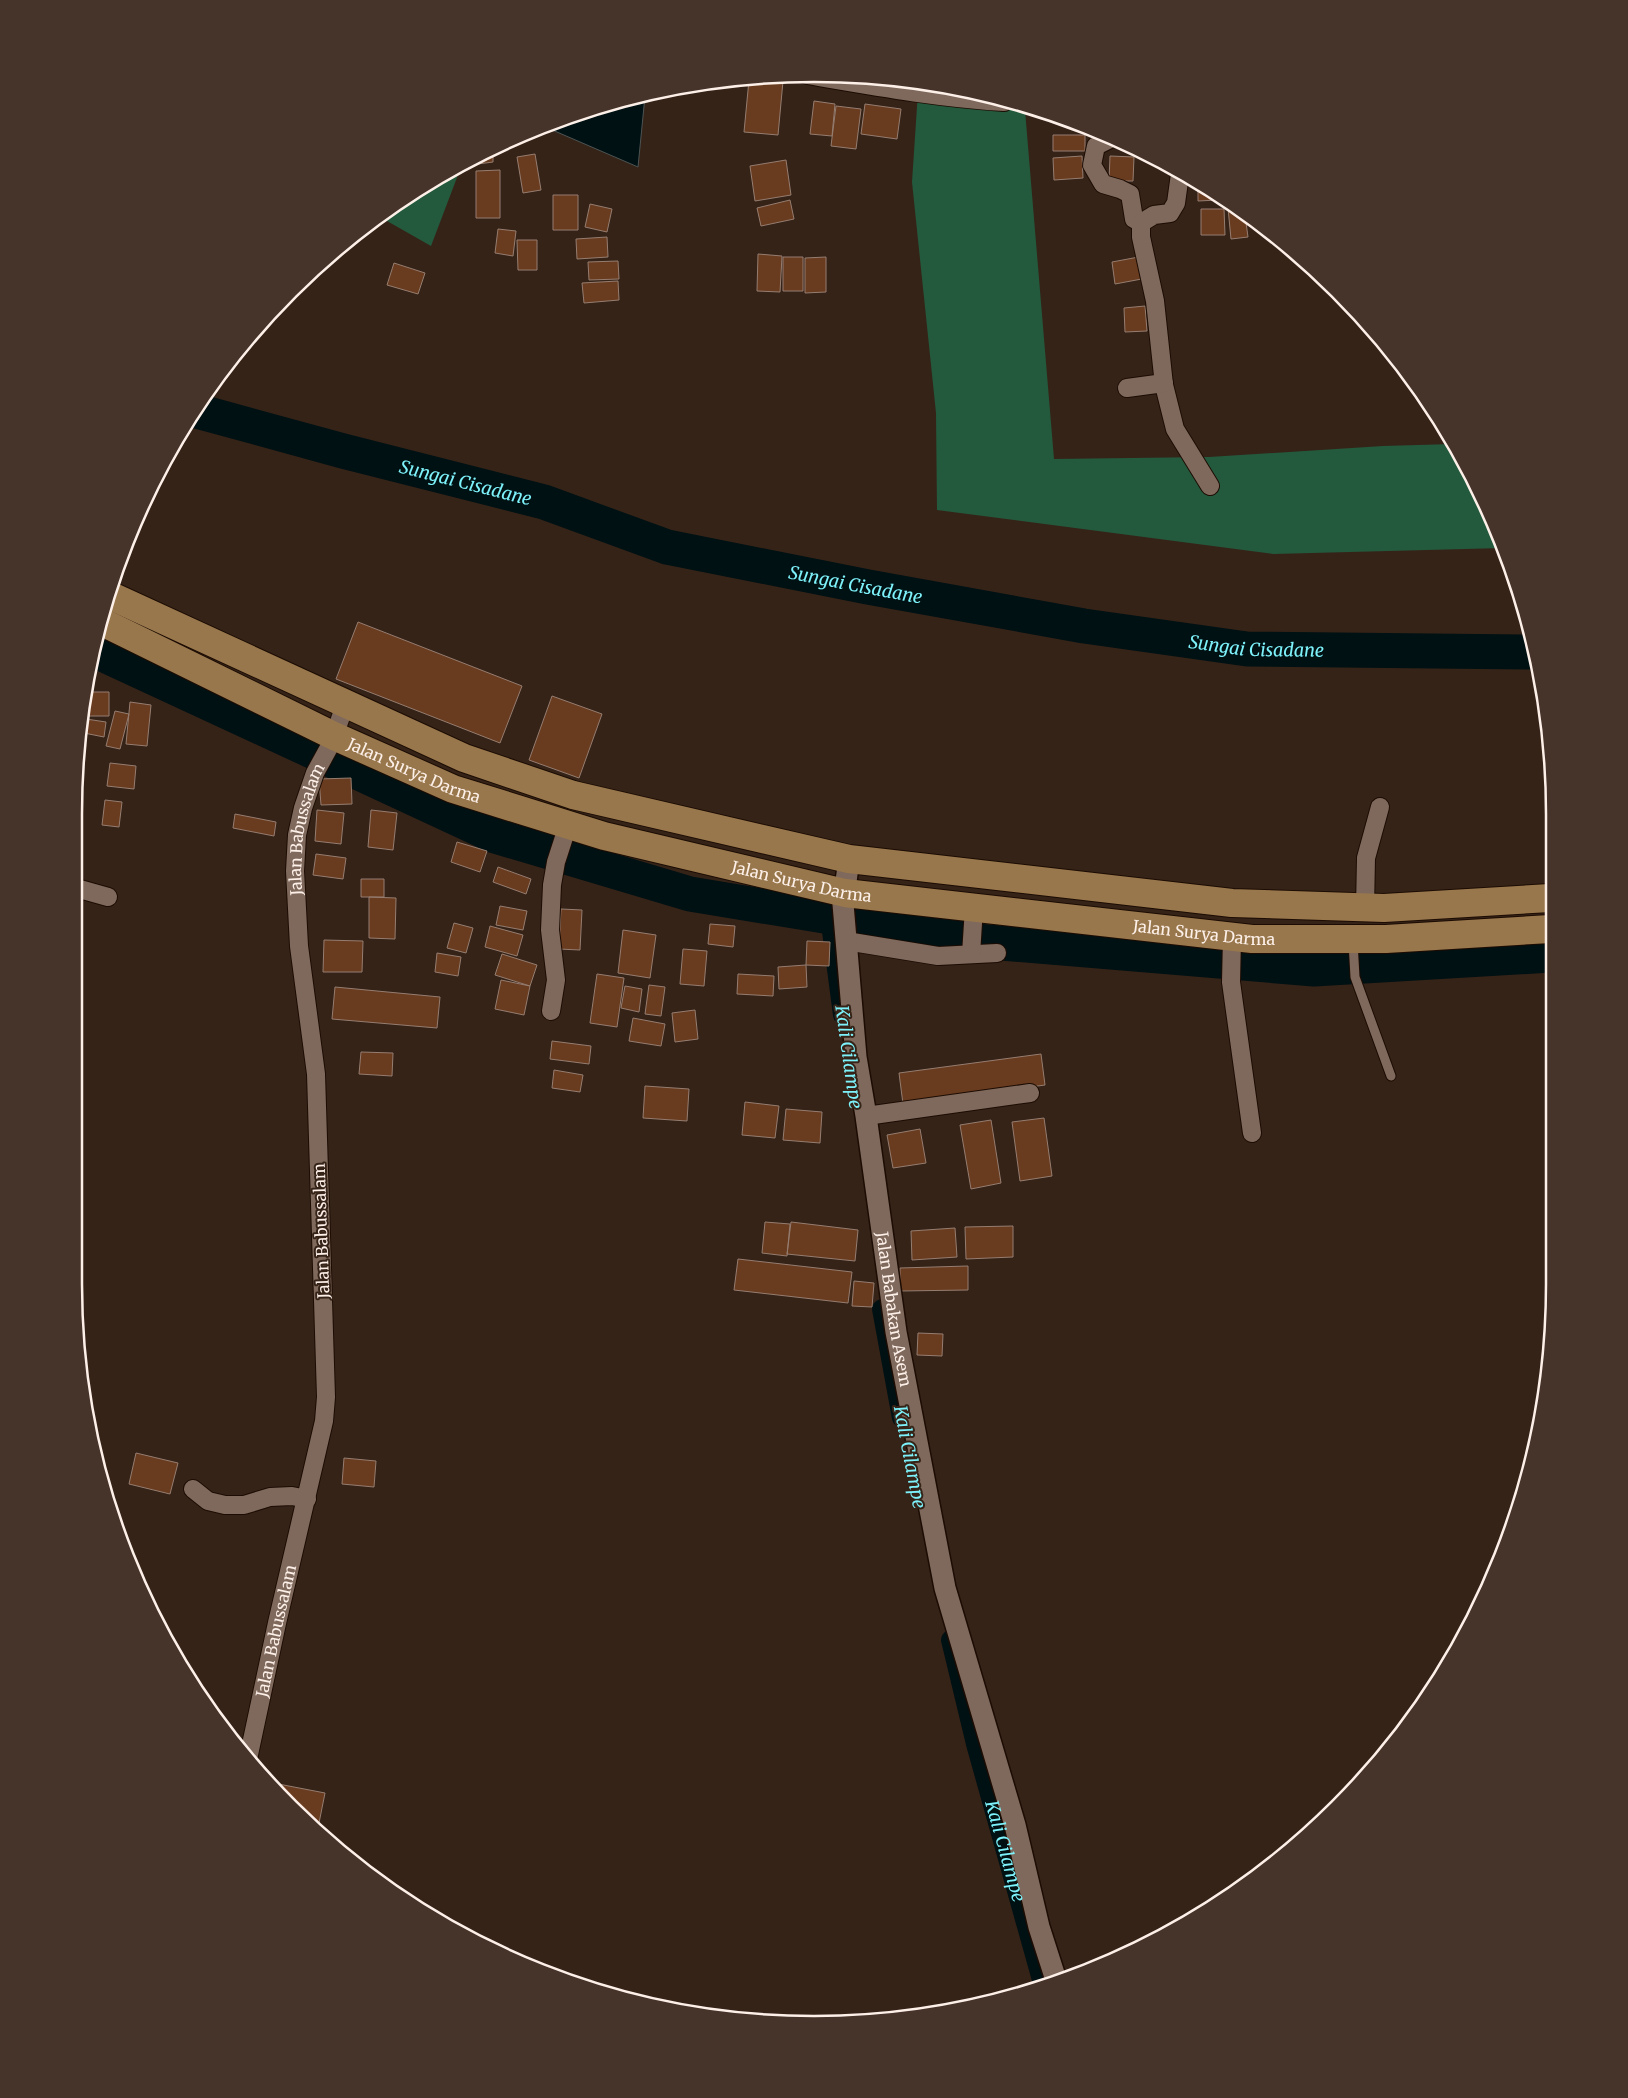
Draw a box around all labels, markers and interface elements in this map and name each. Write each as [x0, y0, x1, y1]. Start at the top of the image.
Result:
water label: Sungai Cisadane [397, 454, 534, 510]
water label: Sungai Cisadane [787, 560, 924, 608]
water label: Sungai Cisadane [1187, 629, 1324, 661]
street label: Jalan Surya Darma [344, 733, 483, 807]
street label: Jalan Babussalam [285, 759, 329, 897]
street label: Jalan Surya Darma [729, 856, 873, 906]
street label: Jalan Surya Darma [1131, 916, 1275, 949]
water label: Kali Cilampe [830, 1003, 868, 1110]
street label: Jalan Babussalam [309, 1163, 333, 1300]
street label: Jalan Babakan Asem [872, 1229, 916, 1388]
water label: Kali Cilampe [889, 1403, 931, 1511]
street label: Jalan Babussalam [251, 1563, 300, 1700]
water label: Kali Cilampe [980, 1796, 1031, 1904]

